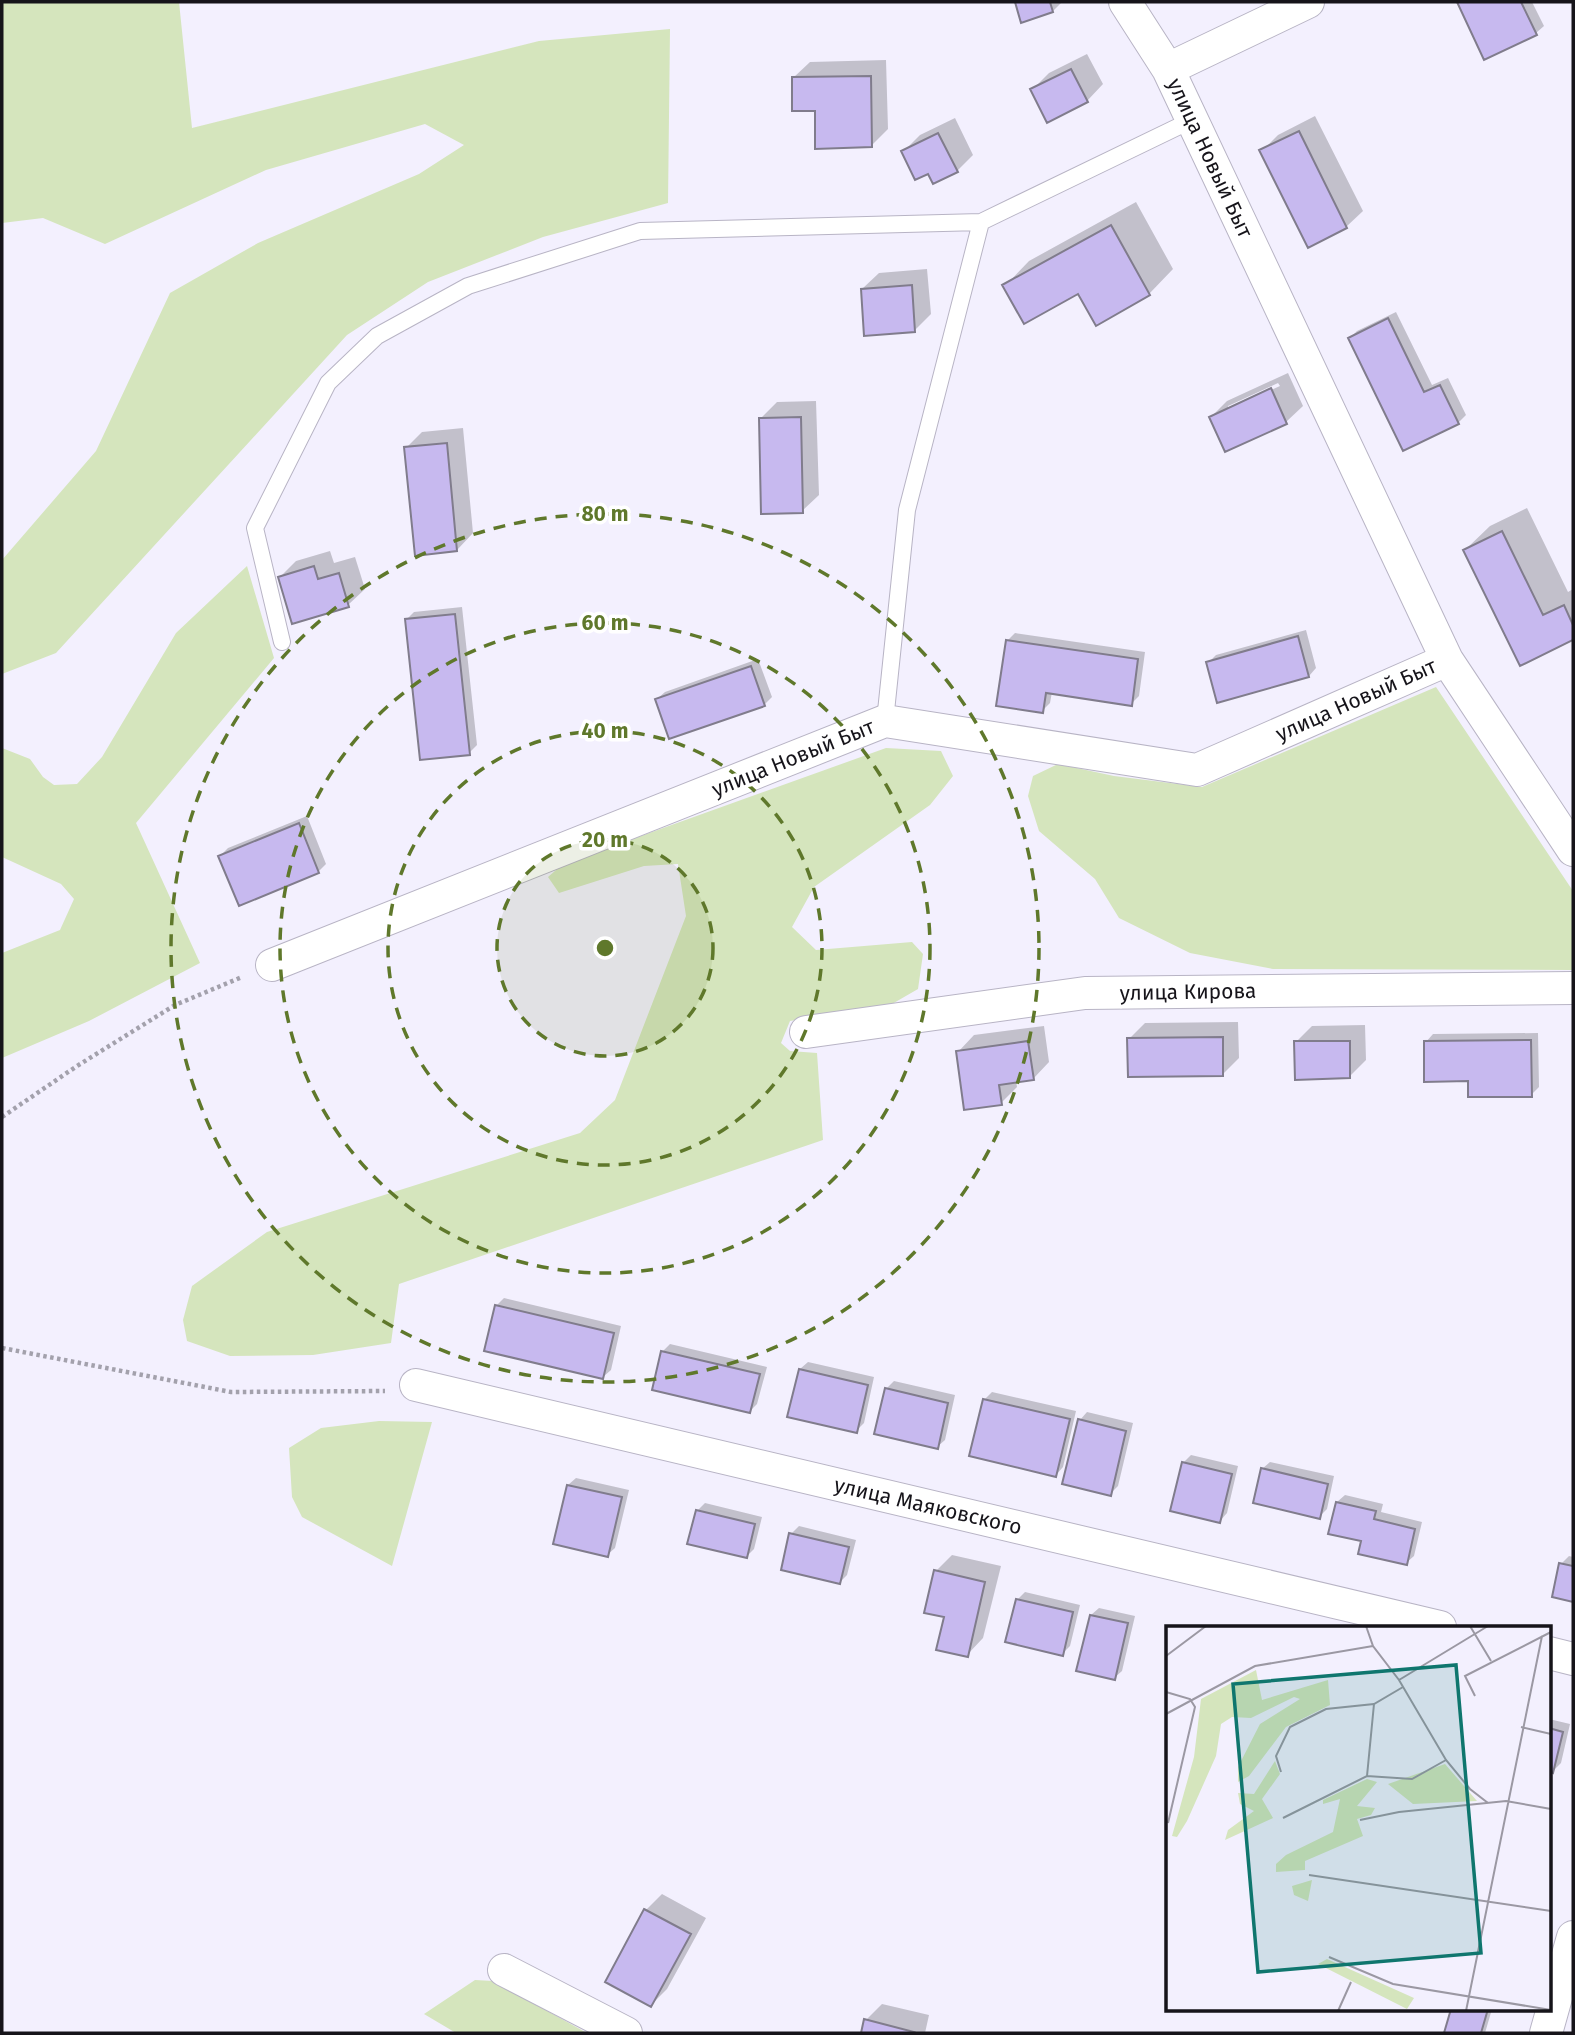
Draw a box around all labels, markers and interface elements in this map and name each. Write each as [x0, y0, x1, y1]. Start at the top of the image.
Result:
street label: улица Новый Быт [1162, 74, 1259, 242]
text: 80 m [581, 501, 629, 527]
text: 60 m [582, 610, 628, 636]
street label: улица Новый Быт [1272, 653, 1441, 747]
street label: улица Новый Быт [708, 713, 879, 802]
text: 40 m [582, 718, 628, 744]
text: 20 m [582, 827, 628, 853]
centre of rings [593, 936, 617, 960]
street label: улица Кирова [1119, 978, 1257, 1006]
street label: улица Маяковского [832, 1472, 1024, 1540]
inset map [1166, 1626, 1550, 2010]

